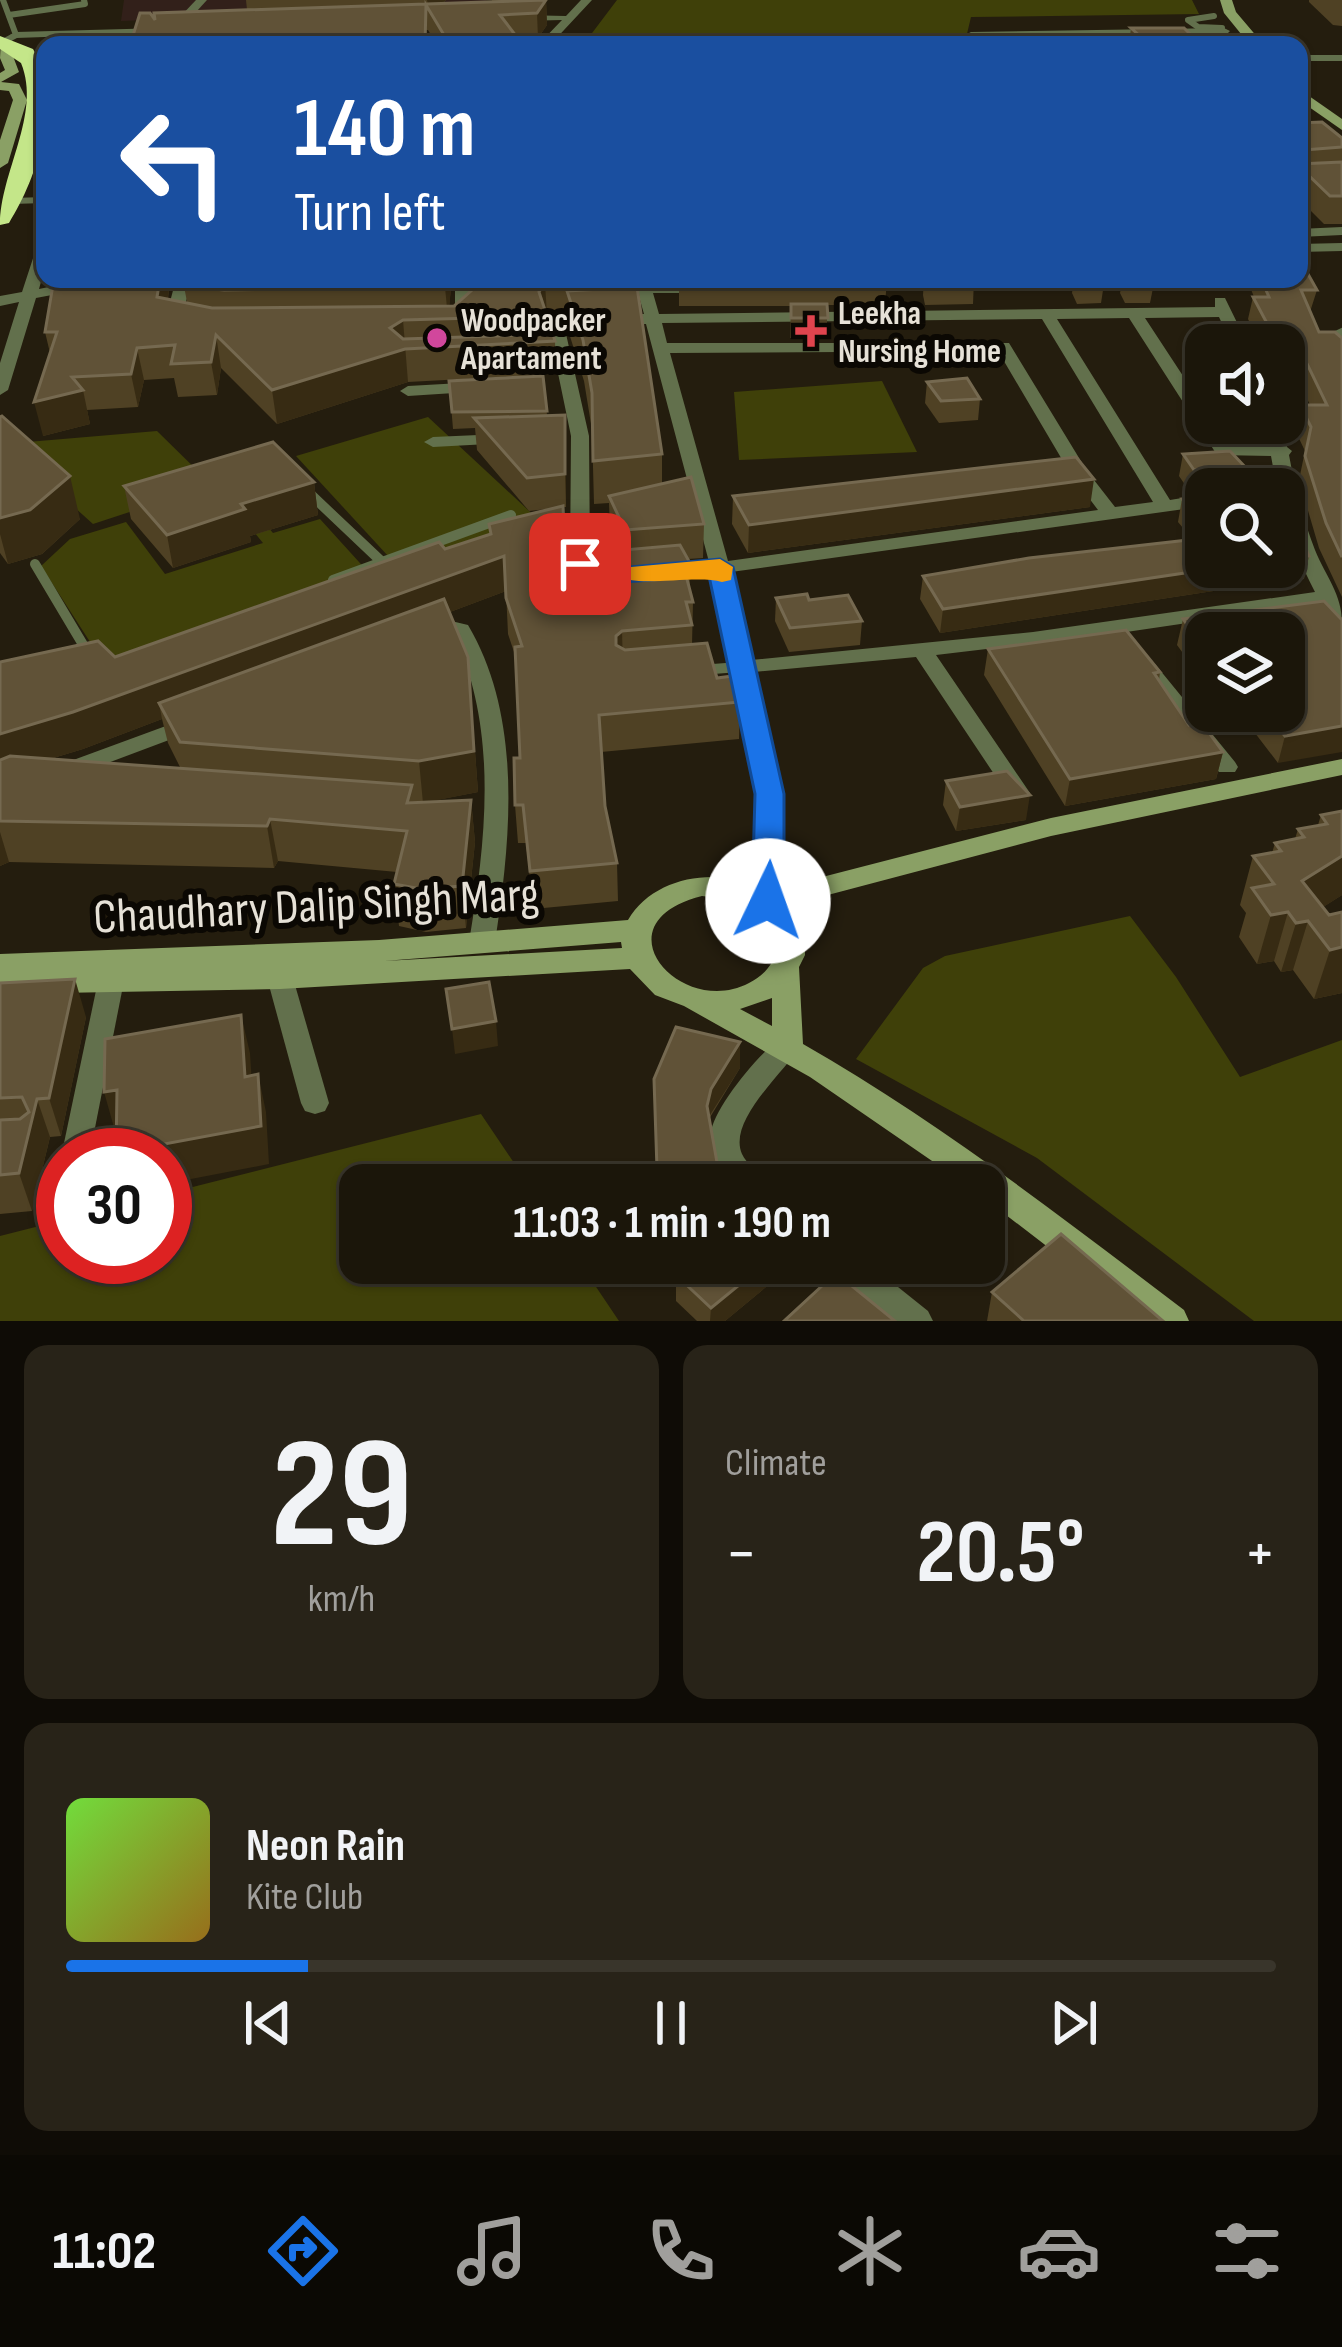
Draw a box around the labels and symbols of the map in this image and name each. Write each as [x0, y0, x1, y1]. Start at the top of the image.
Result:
place label: Leekha Nursing Home [838, 294, 1001, 372]
place label: Woodpacker Apartament [460, 301, 606, 379]
marker: Leekha Nursing Home [795, 315, 827, 347]
marker: Woodpacker Apartament [424, 325, 450, 351]
pin [529, 513, 631, 615]
position arrow [705, 838, 831, 964]
street label: Chaudhary Dalip Singh Marg [92, 866, 540, 947]
speed limit sign: 30 [36, 1128, 192, 1284]

